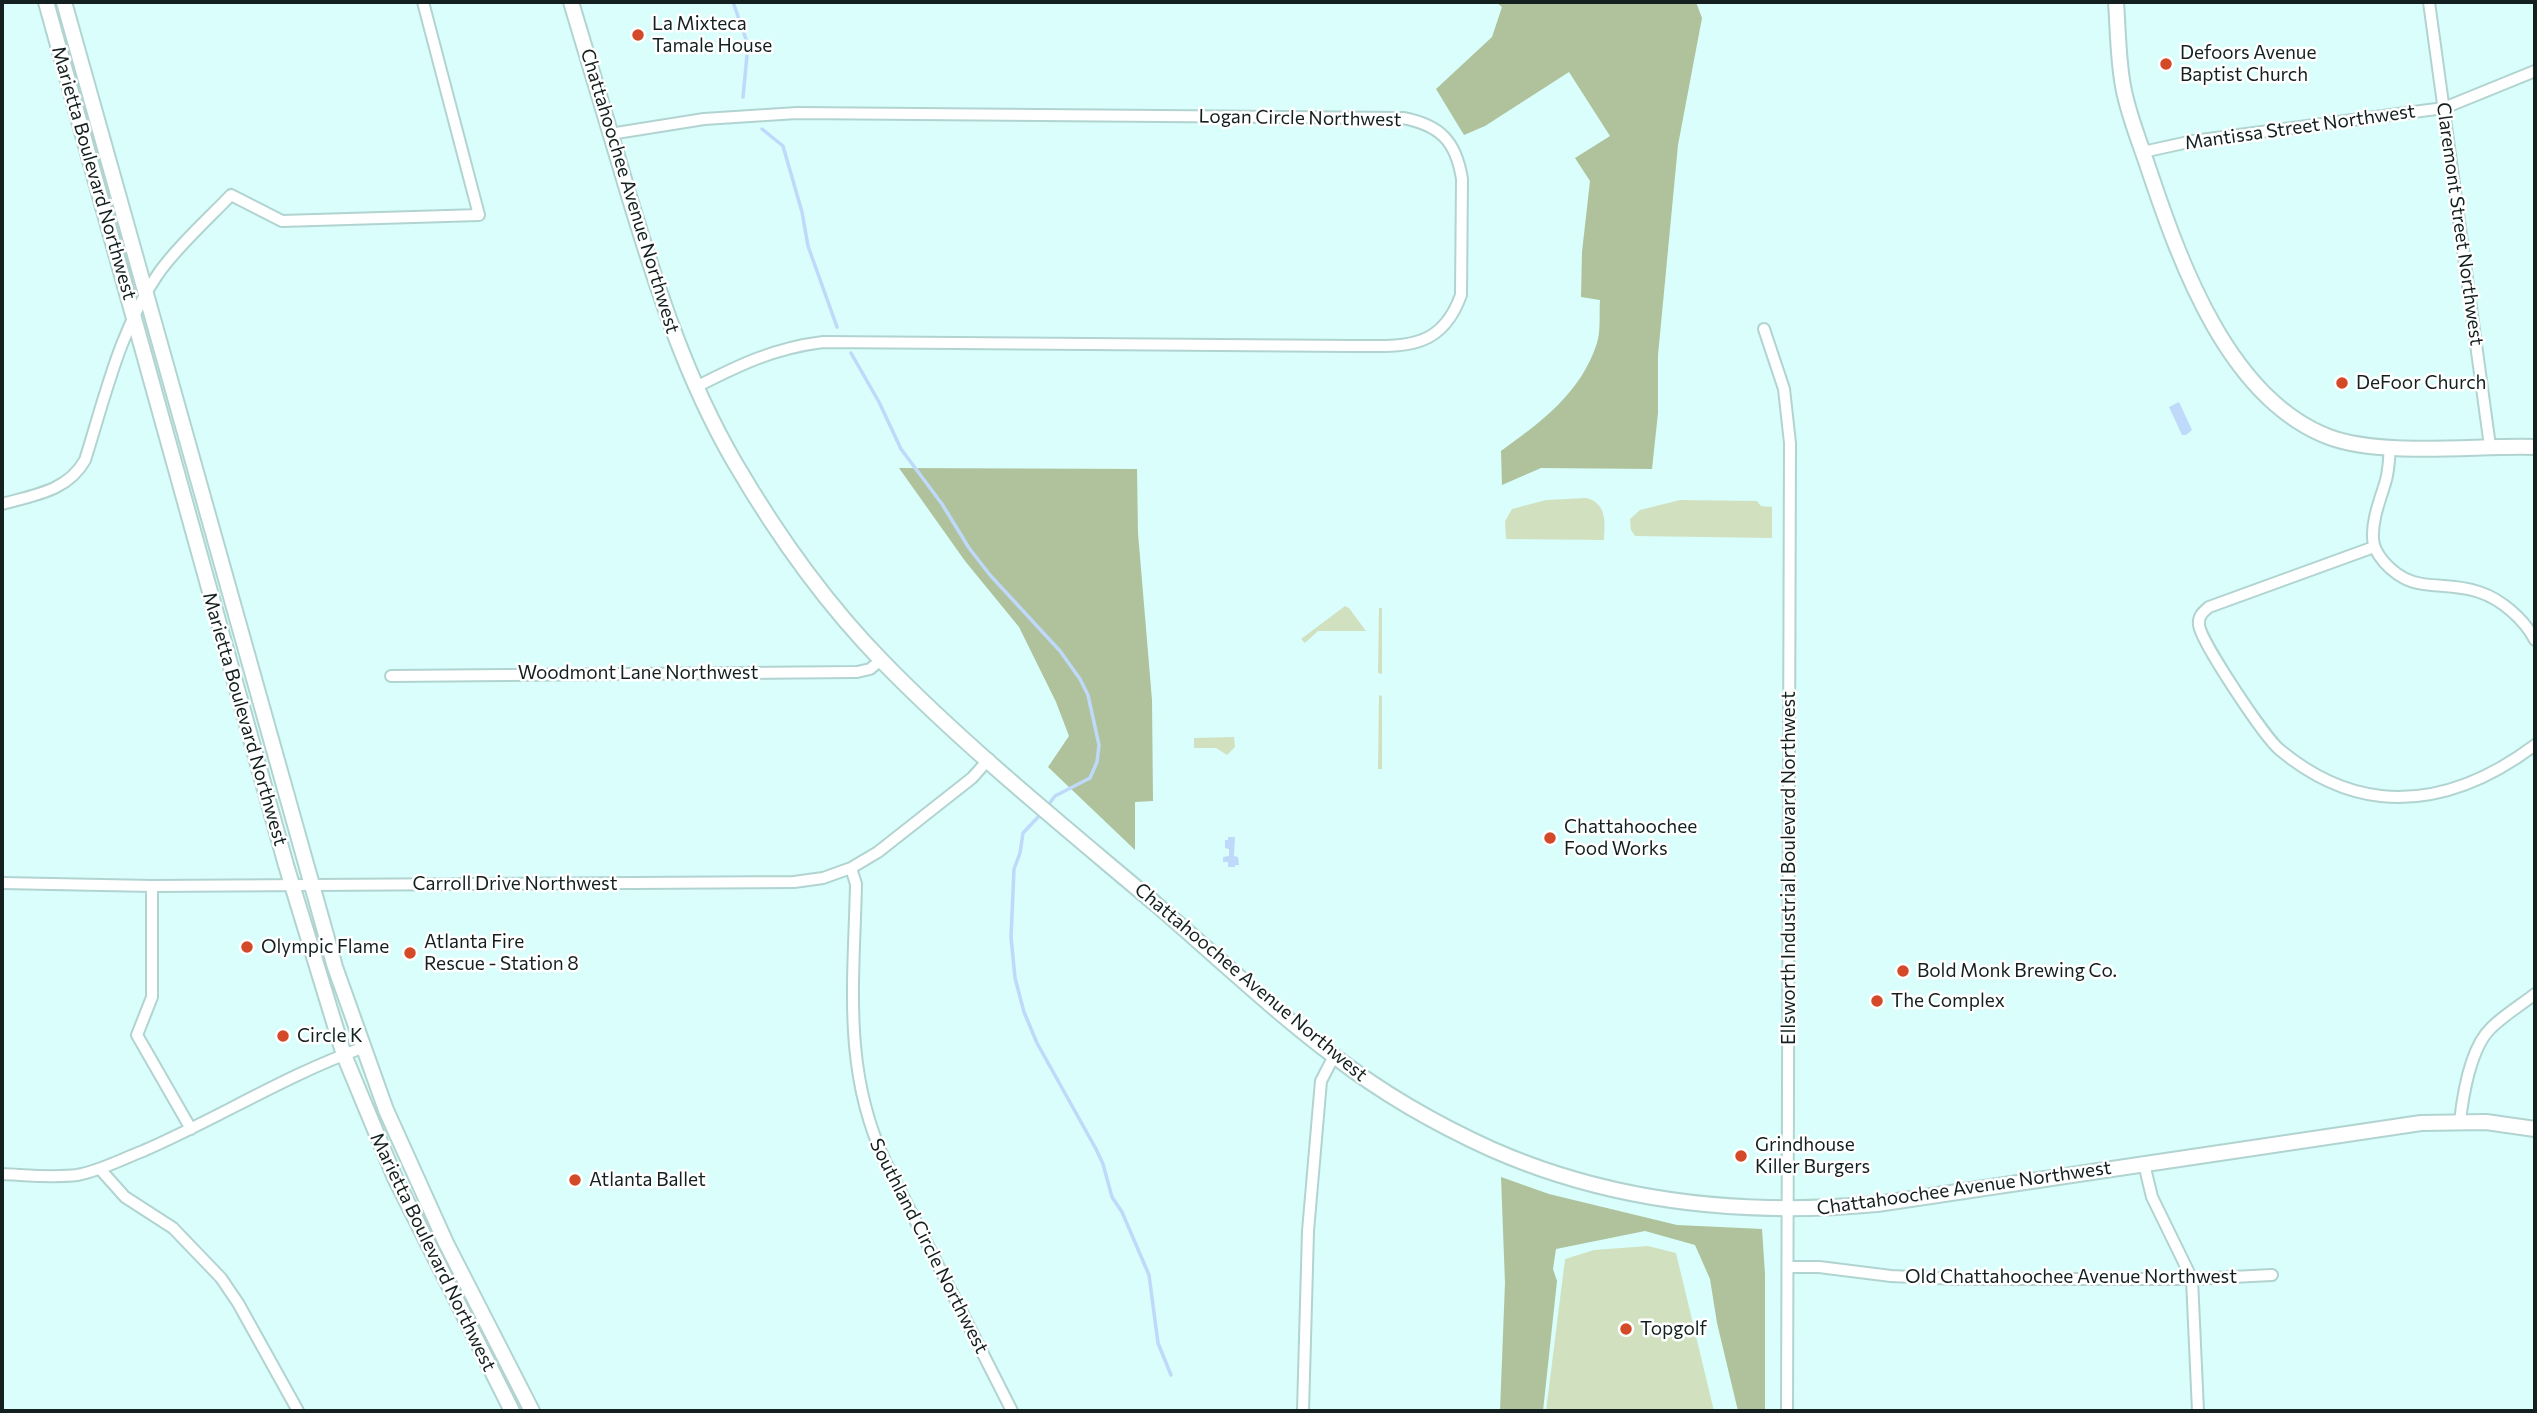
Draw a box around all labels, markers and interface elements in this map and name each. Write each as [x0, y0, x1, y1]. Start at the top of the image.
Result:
place label: La Mixteca Tamale House [652, 13, 772, 57]
marker: La Mixteca Tamale House [630, 27, 646, 43]
place label: Defoors Avenue Baptist Church [2180, 42, 2317, 86]
street label: Marietta Boulevard Northwest [47, 44, 141, 302]
street label: Chattahoochee Avenue Northwest [576, 46, 684, 336]
marker: Defoors Avenue Baptist Church [2158, 56, 2174, 72]
street label: Mantissa Street Northwest [2183, 100, 2417, 154]
street label: Claremont Street Northwest [2432, 101, 2488, 347]
street label: Logan Circle Northwest [1198, 105, 1402, 131]
place label: DeFoor Church [2356, 372, 2486, 394]
marker: DeFoor Church [2334, 375, 2350, 391]
street label: Marietta Boulevard Northwest [198, 590, 292, 848]
street label: Woodmont Lane Northwest [518, 662, 758, 684]
street label: Ellsworth Industrial Boulevard Northwest [1778, 691, 1800, 1045]
place label: Chattahoochee Food Works [1564, 816, 1697, 860]
marker: Chattahoochee Food Works [1542, 830, 1558, 846]
street label: Carroll Drive Northwest [413, 873, 617, 895]
street label: Chattahoochee Avenue Northwest [1130, 878, 1372, 1086]
place label: Atlanta Fire Rescue - Station 8 [424, 931, 579, 975]
place label: Olympic Flame [261, 936, 389, 958]
marker: Olympic Flame [239, 939, 255, 955]
marker: Atlanta Fire Rescue - Station 8 [402, 945, 418, 961]
place label: Bold Monk Brewing Co. [1917, 960, 2117, 982]
marker: Bold Monk Brewing Co. [1895, 963, 1911, 979]
place label: The Complex [1891, 990, 2005, 1012]
marker: The Complex [1869, 993, 1885, 1009]
place label: Circle K [297, 1025, 363, 1047]
marker: Circle K [275, 1028, 291, 1044]
street label: Marietta Boulevard Northwest [365, 1129, 501, 1375]
place label: Grindhouse Killer Burgers [1755, 1134, 1870, 1178]
street label: Southland Circle Northwest [865, 1135, 993, 1357]
marker: Grindhouse Killer Burgers [1733, 1148, 1749, 1164]
street label: Chattahoochee Avenue Northwest [1815, 1156, 2113, 1220]
place label: Atlanta Ballet [589, 1169, 706, 1191]
marker: Atlanta Ballet [567, 1172, 583, 1188]
street label: Old Chattahoochee Avenue Northwest [1905, 1266, 2237, 1288]
place label: Topgolf [1640, 1318, 1707, 1340]
marker: Topgolf [1618, 1321, 1634, 1337]

